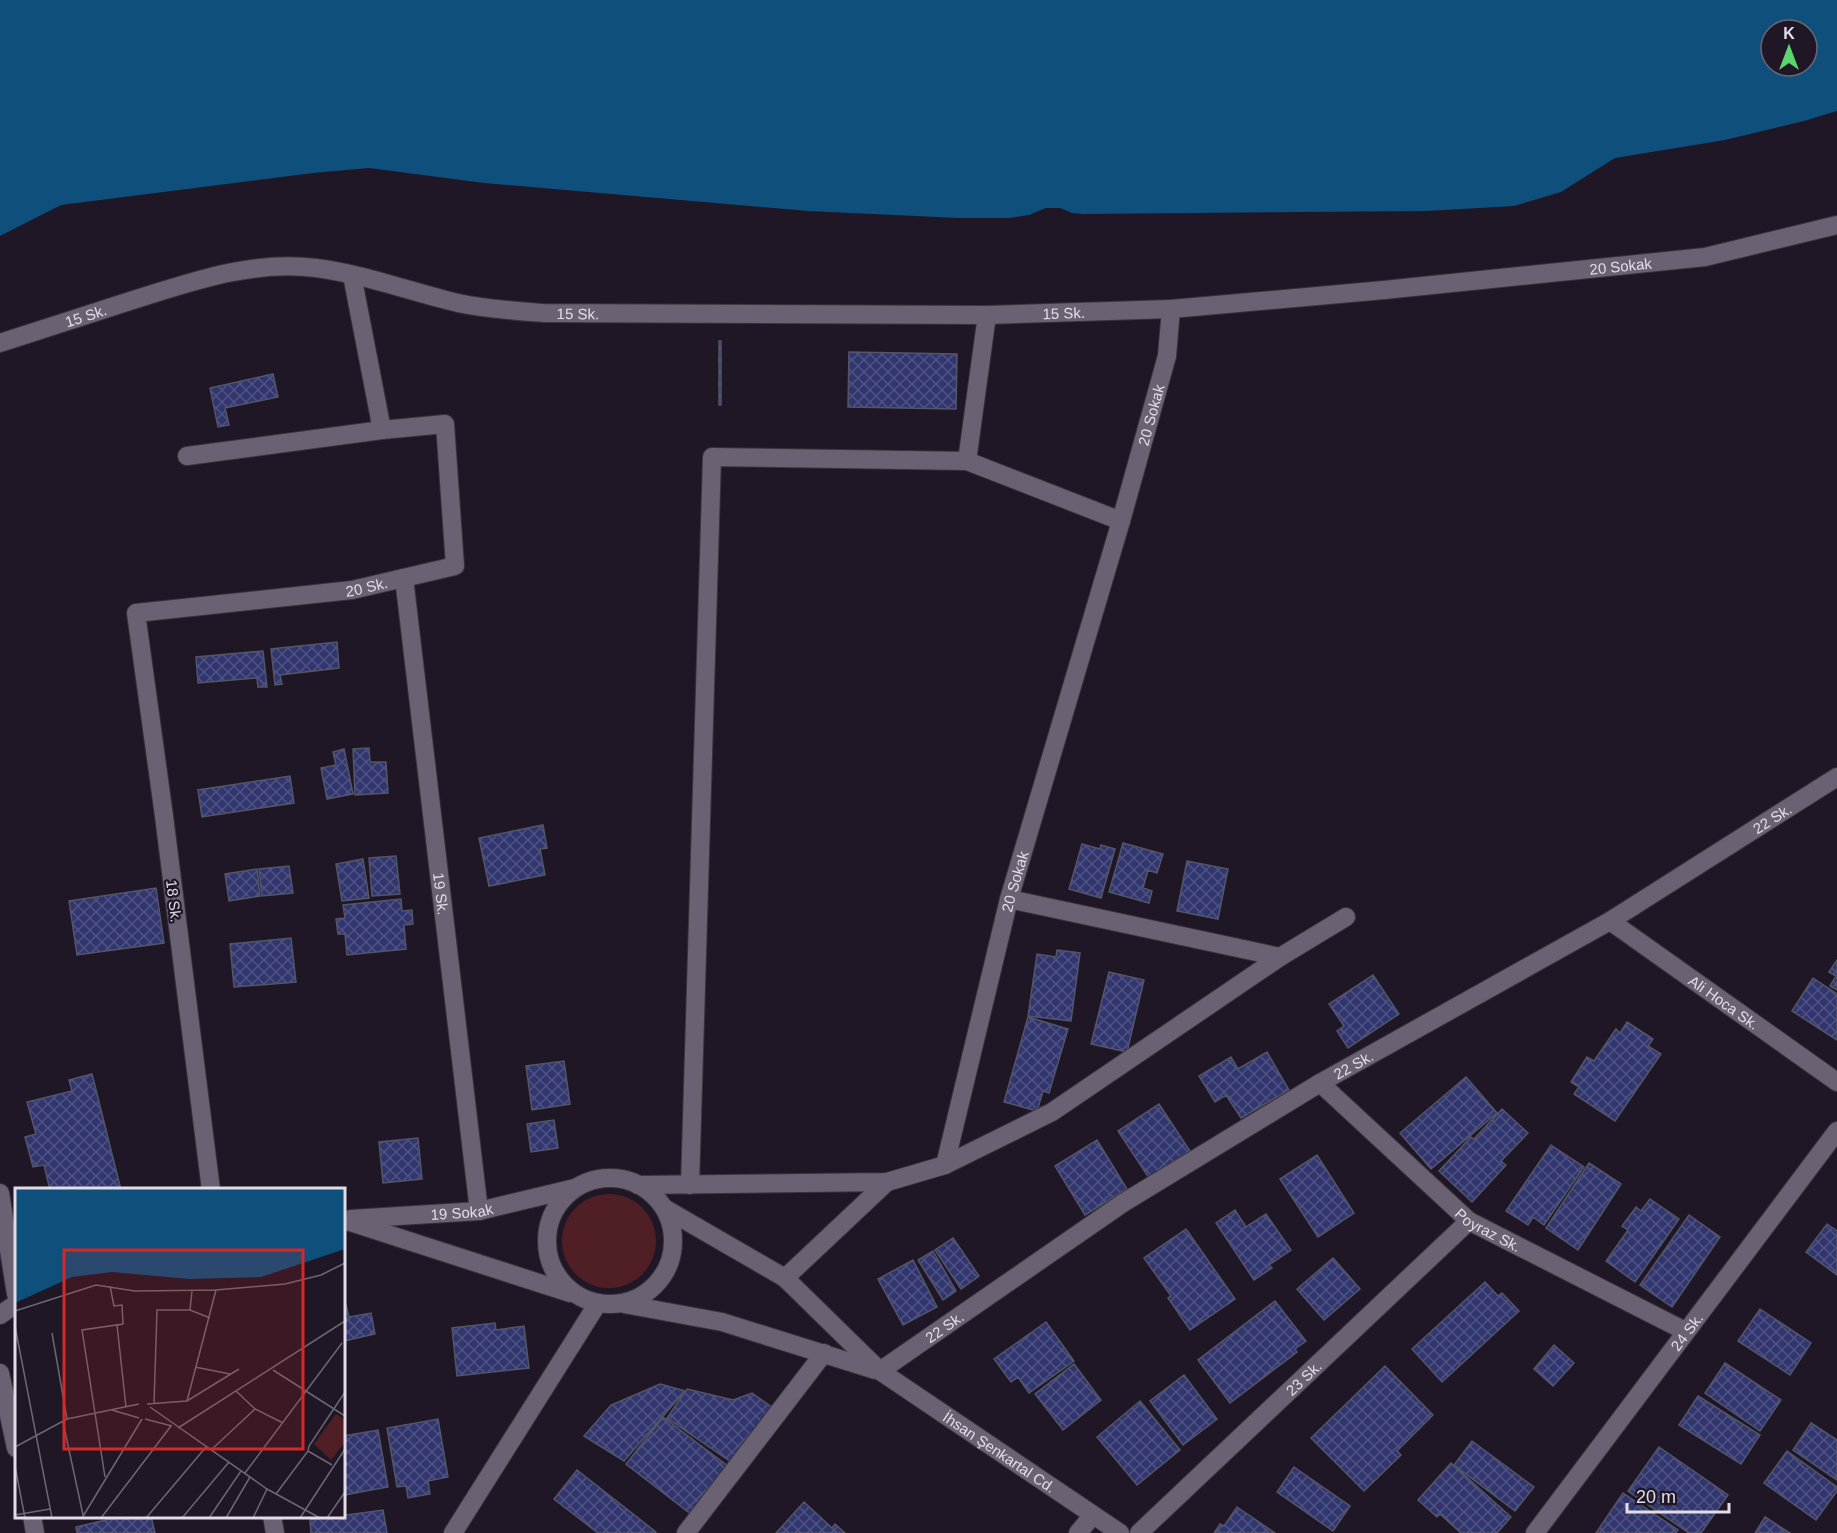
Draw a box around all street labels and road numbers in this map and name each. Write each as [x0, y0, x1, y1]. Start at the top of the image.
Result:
street label: 20 Sokak [1589, 254, 1653, 277]
street label: 15 Sk. [63, 301, 109, 330]
street label: 15 Sk. [1042, 303, 1085, 322]
street label: 15 Sk. [557, 305, 599, 322]
street label: 20 Sokak [1134, 382, 1167, 447]
street label: 20 Sk. [345, 574, 389, 599]
street label: 22 Sk. [1749, 800, 1794, 837]
street label: 20 Sokak [998, 848, 1031, 914]
street label: 19 Sk. [430, 872, 452, 916]
street label: 18 Sk. [163, 879, 185, 923]
street label: Ali Hoca Sk. [1686, 971, 1762, 1033]
street label: 22 Sk. [1330, 1047, 1376, 1082]
street label: 19 Sokak [430, 1199, 495, 1223]
street label: Poyraz Sk. [1452, 1204, 1524, 1255]
street label: 22 Sk. [922, 1308, 966, 1346]
street label: 24 Sk. [1667, 1309, 1706, 1354]
street label: 23 Sk. [1282, 1357, 1325, 1399]
street label: İhsan Şenkartal Cd. [940, 1408, 1059, 1496]

